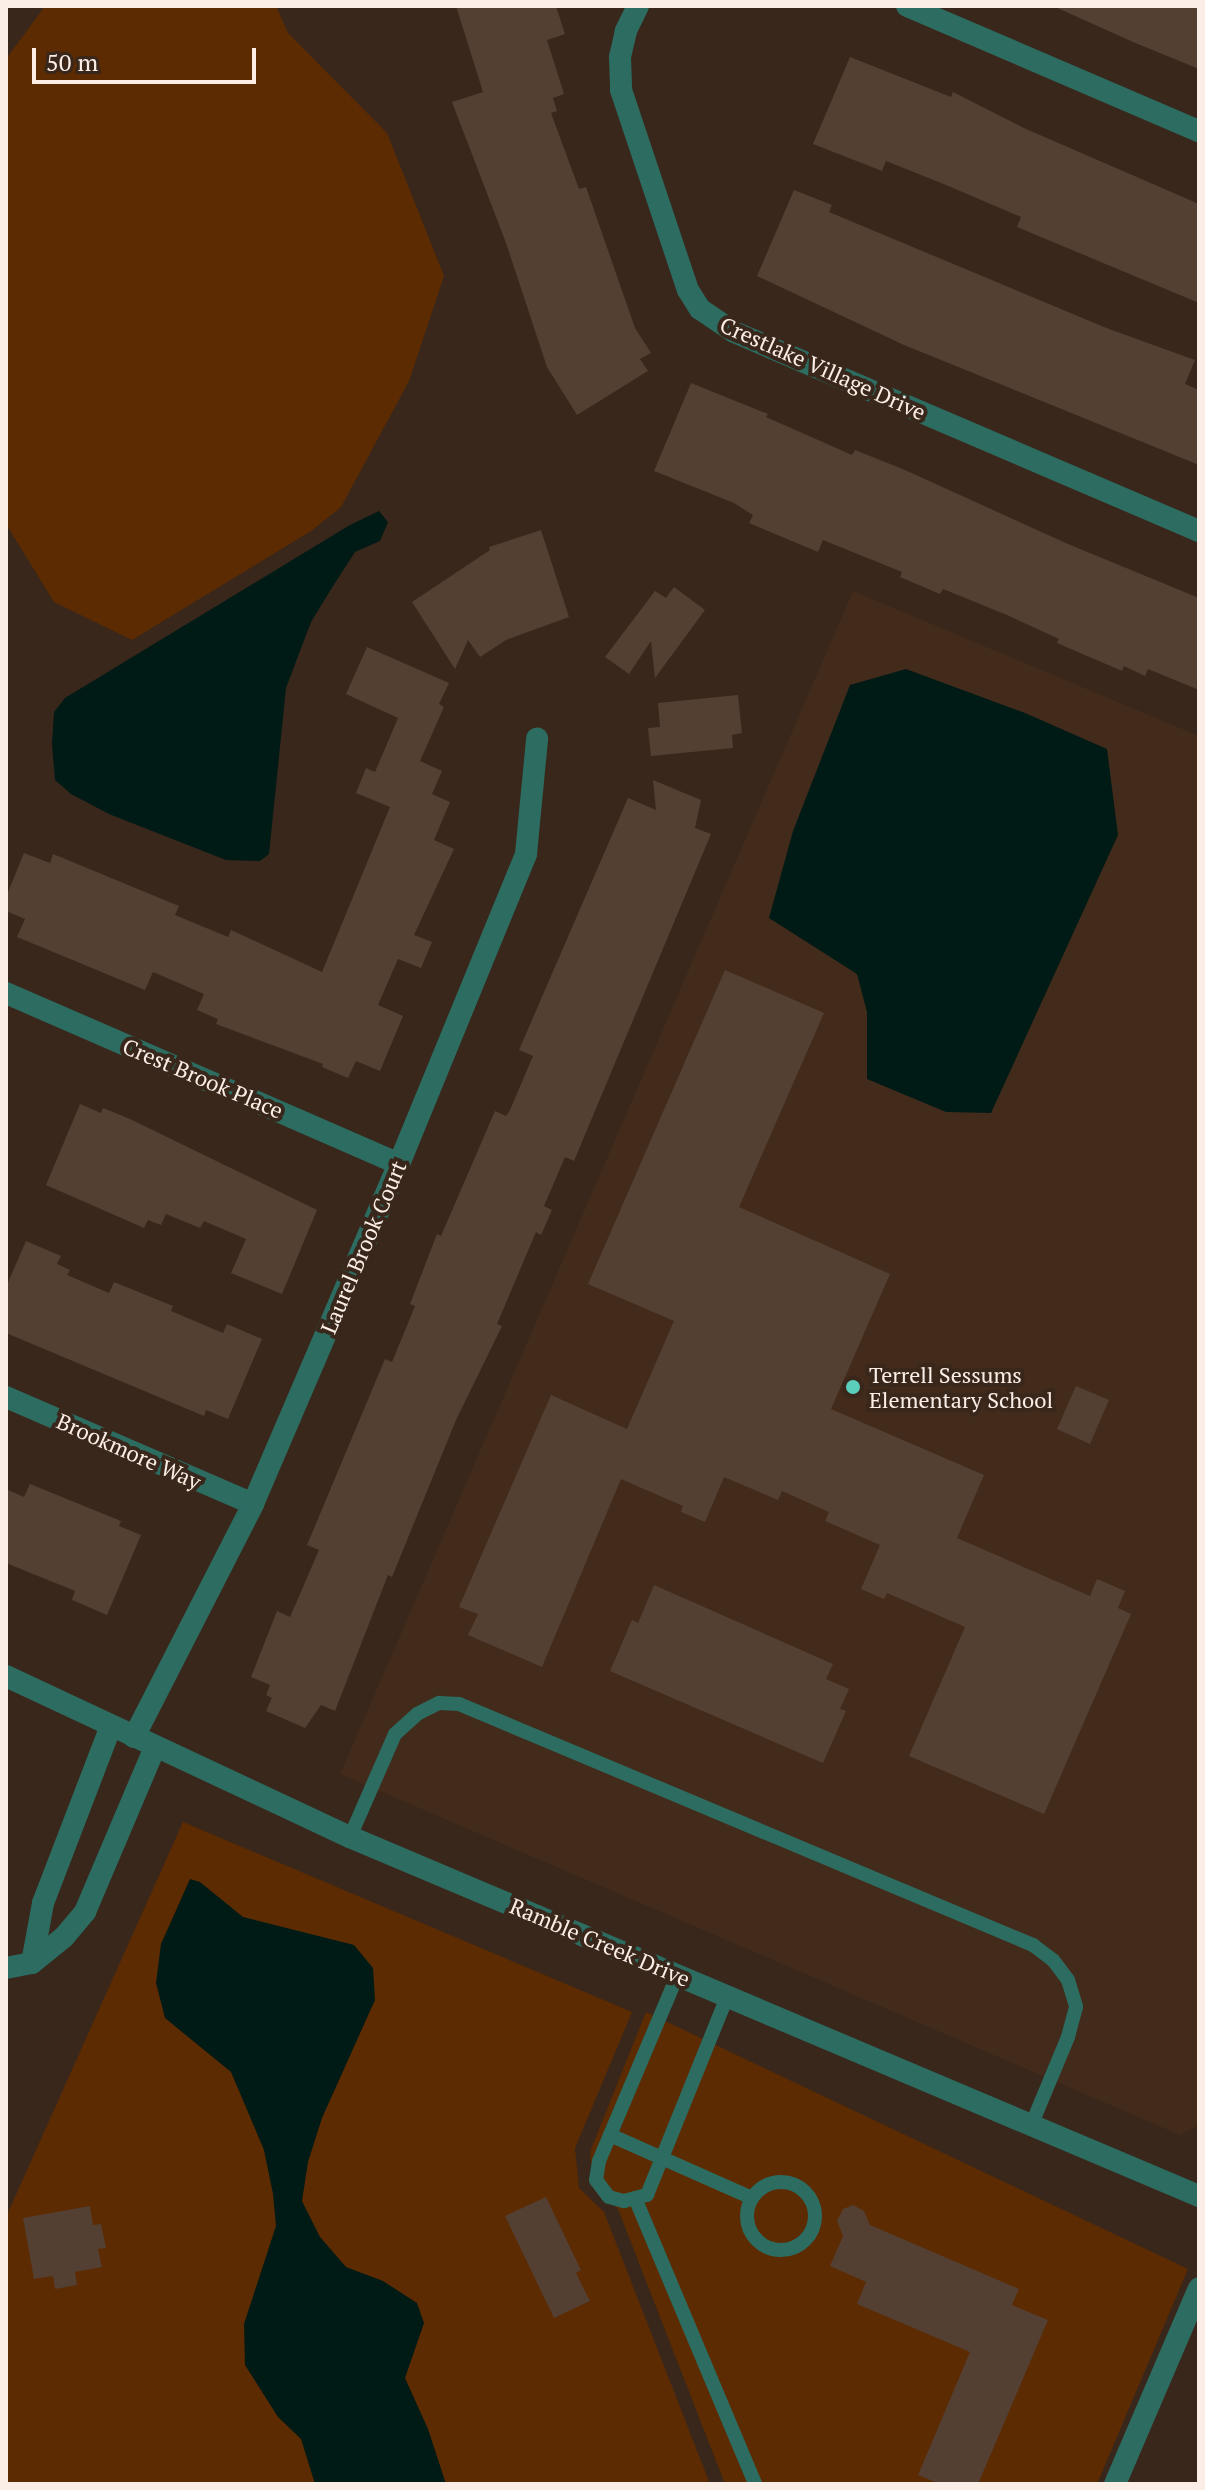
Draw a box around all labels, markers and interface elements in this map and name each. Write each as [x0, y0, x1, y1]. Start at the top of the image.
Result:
scale bar [36, 32, 260, 82]
text: 50 m [46, 46, 98, 78]
street label: Crestlake Village Drive [716, 311, 930, 425]
street label: Crest Brook Place [119, 1032, 287, 1124]
street label: Laurel Brook Court [315, 1157, 411, 1337]
place label: Terrell Sessums Elementary School [869, 1361, 1053, 1412]
marker: Terrell Sessums Elementary School [844, 1378, 862, 1396]
street label: Brookmore Way [53, 1407, 205, 1495]
street label: Ramble Creek Drive [506, 1892, 694, 1992]

